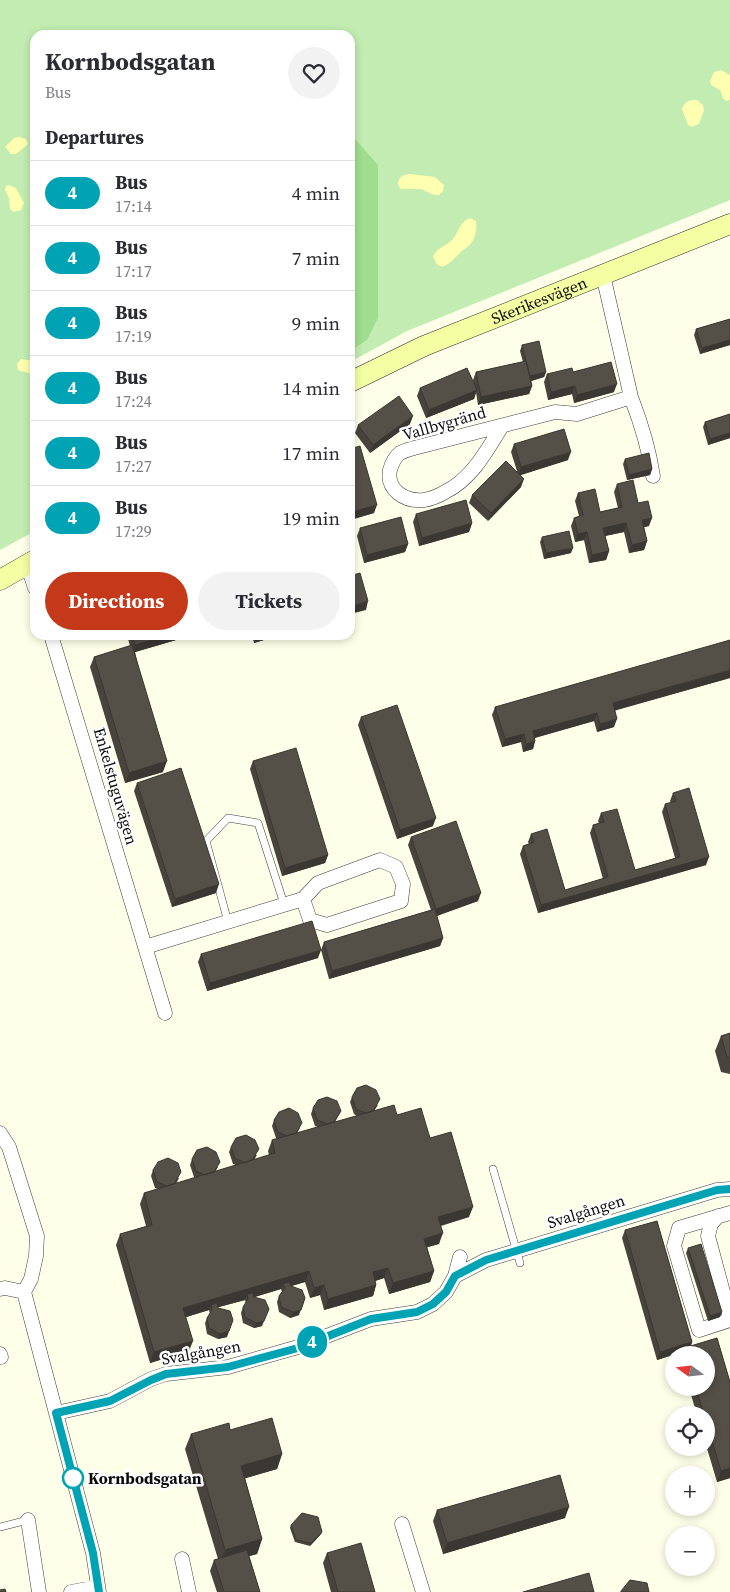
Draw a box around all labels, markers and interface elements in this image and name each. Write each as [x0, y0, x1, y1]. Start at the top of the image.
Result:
text: Kornbodsgatan [45, 45, 216, 78]
button: heart [288, 47, 340, 99]
text: Bus [45, 81, 71, 103]
text: Departures [45, 124, 144, 150]
text: Bus [115, 169, 147, 195]
text: 4 [68, 180, 77, 205]
text: 4 min [292, 180, 340, 206]
text: 17:14 [115, 195, 152, 217]
text: Bus [115, 234, 147, 260]
text: 4 [68, 245, 77, 270]
text: 7 min [292, 245, 340, 271]
text: 17:17 [115, 260, 152, 282]
street label: Skerikesvägen [488, 271, 590, 329]
text: Bus [115, 299, 147, 325]
text: 4 [68, 310, 77, 335]
text: 9 min [292, 310, 340, 336]
text: 17:19 [115, 325, 152, 347]
text: Bus [115, 364, 147, 390]
text: 4 [68, 375, 77, 400]
text: 14 min [282, 375, 340, 401]
text: 17:24 [115, 390, 152, 412]
street label: Vallbygränd [400, 401, 488, 445]
text: Bus [115, 429, 147, 455]
text: 4 [68, 440, 77, 465]
text: 17 min [282, 440, 340, 466]
text: 17:27 [115, 455, 152, 477]
text: Bus [115, 494, 147, 520]
text: 4 [68, 505, 77, 530]
text: 19 min [282, 505, 340, 531]
text: 17:29 [115, 520, 152, 542]
button: Directions [45, 572, 188, 630]
button: Tickets [198, 572, 340, 630]
street label: Enkelstuguvägen [89, 725, 143, 847]
street label: Svalgången [544, 1189, 628, 1233]
line badge: 4 [296, 1326, 328, 1358]
text: 4 [307, 1329, 317, 1354]
street label: Svalgången [160, 1334, 243, 1370]
north arrow [665, 1346, 715, 1396]
map controls [665, 1346, 715, 1576]
button: locate [665, 1406, 715, 1456]
button: + [665, 1466, 715, 1516]
marker: Kornbodsgatan [62, 1467, 84, 1489]
place label: Kornbodsgatan [88, 1467, 202, 1489]
button: − [665, 1526, 715, 1576]

